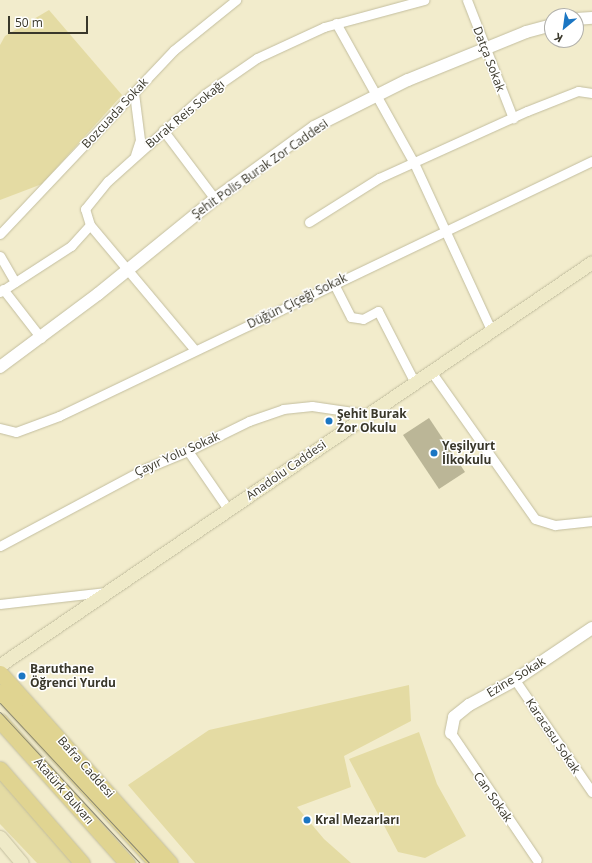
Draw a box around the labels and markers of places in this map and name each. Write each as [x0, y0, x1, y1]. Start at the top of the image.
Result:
place label: Şehit Burak Zor Okulu [337, 407, 407, 435]
marker: Şehit Burak Zor Okulu [324, 416, 334, 426]
place label: Yeşilyurt İlkokulu [442, 439, 495, 467]
marker: Yeşilyurt İlkokulu [429, 448, 439, 458]
place label: Baruthane Öğrenci Yurdu [30, 662, 116, 690]
marker: Baruthane Öğrenci Yurdu [17, 671, 27, 681]
place label: Kral Mezarları [315, 813, 399, 827]
marker: Kral Mezarları [302, 815, 312, 825]

